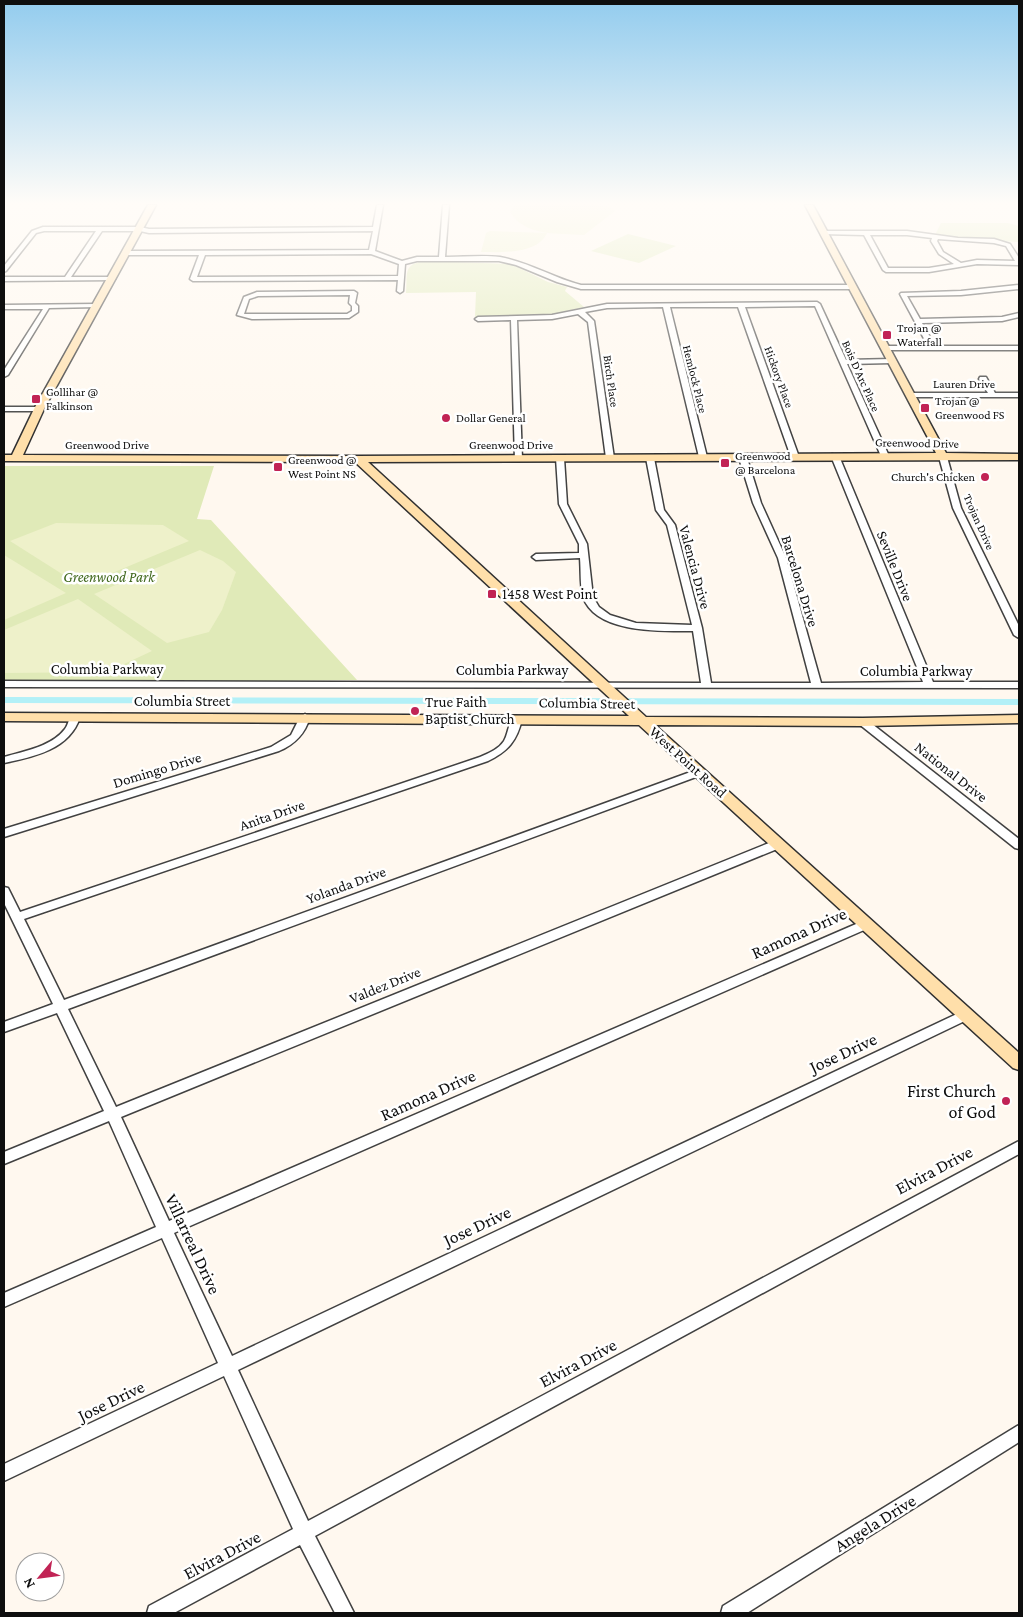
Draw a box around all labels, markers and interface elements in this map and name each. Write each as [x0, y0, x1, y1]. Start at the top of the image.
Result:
place label: Trojan @ Waterfall [897, 321, 942, 349]
marker: Trojan @ Waterfall [881, 329, 893, 341]
street label: Bois D'Arc Place [839, 338, 883, 414]
street label: Hemlock Place [680, 343, 710, 415]
street label: Hickory Place [761, 344, 797, 410]
street label: Birch Place [600, 354, 622, 408]
street label: Lauren Drive [933, 377, 995, 391]
place label: Gollihar @ Falkinson [46, 385, 99, 413]
marker: Gollihar @ Falkinson [30, 393, 42, 405]
place label: Trojan @ Greenwood FS [935, 394, 1005, 422]
marker: Trojan @ Greenwood FS [919, 402, 931, 414]
place label: Dollar General [456, 411, 526, 425]
marker: Dollar General [440, 412, 452, 424]
street label: Greenwood Drive [875, 435, 959, 451]
street label: Greenwood Drive [65, 438, 149, 452]
street label: Greenwood Drive [469, 438, 553, 452]
place label: Greenwood @ Barcelona [735, 449, 796, 477]
place label: Greenwood @ West Point NS [288, 453, 357, 481]
marker: Greenwood @ Barcelona [719, 457, 731, 469]
marker: Greenwood @ West Point NS [272, 461, 284, 473]
place label: Church's Chicken [891, 470, 976, 484]
marker: Church's Chicken [979, 471, 991, 483]
street label: Trojan Drive [960, 492, 998, 552]
street label: Valencia Drive [676, 523, 714, 611]
street label: Seville Drive [874, 529, 916, 604]
street label: Barcelona Drive [779, 533, 822, 629]
park label: Greenwood Park [63, 569, 156, 585]
place label: 1458 West Point [502, 586, 599, 602]
marker: 1458 West Point [486, 588, 498, 600]
street label: Columbia Parkway [51, 661, 163, 678]
street label: Columbia Parkway [456, 662, 568, 679]
street label: Columbia Parkway [860, 663, 972, 680]
street label: Columbia Street [134, 693, 231, 709]
place label: True Faith Baptist Church [425, 694, 515, 728]
street label: Columbia Street [539, 694, 637, 712]
marker: True Faith Baptist Church [409, 705, 421, 717]
street label: West Point Road [646, 723, 730, 801]
street label: National Drive [912, 739, 991, 805]
street label: Domingo Drive [111, 749, 204, 792]
street label: Anita Drive [237, 796, 307, 834]
street label: Yolanda Drive [304, 863, 388, 907]
street label: Ramona Drive [748, 903, 850, 963]
street label: Valdez Drive [347, 963, 423, 1006]
street label: Jose Drive [804, 1029, 880, 1078]
street label: Ramona Drive [377, 1065, 479, 1125]
place label: First Church of God [907, 1081, 997, 1122]
marker: First Church of God [1000, 1095, 1012, 1107]
street label: Elvira Drive [892, 1141, 976, 1199]
street label: Villarreal Drive [161, 1191, 225, 1297]
street label: Jose Drive [438, 1202, 514, 1251]
street label: Elvira Drive [536, 1334, 620, 1392]
street label: Jose Drive [73, 1376, 148, 1427]
street label: Angela Drive [831, 1490, 919, 1556]
street label: Elvira Drive [180, 1526, 264, 1584]
north arrow [15, 1552, 65, 1602]
text: N [19, 1575, 38, 1591]

